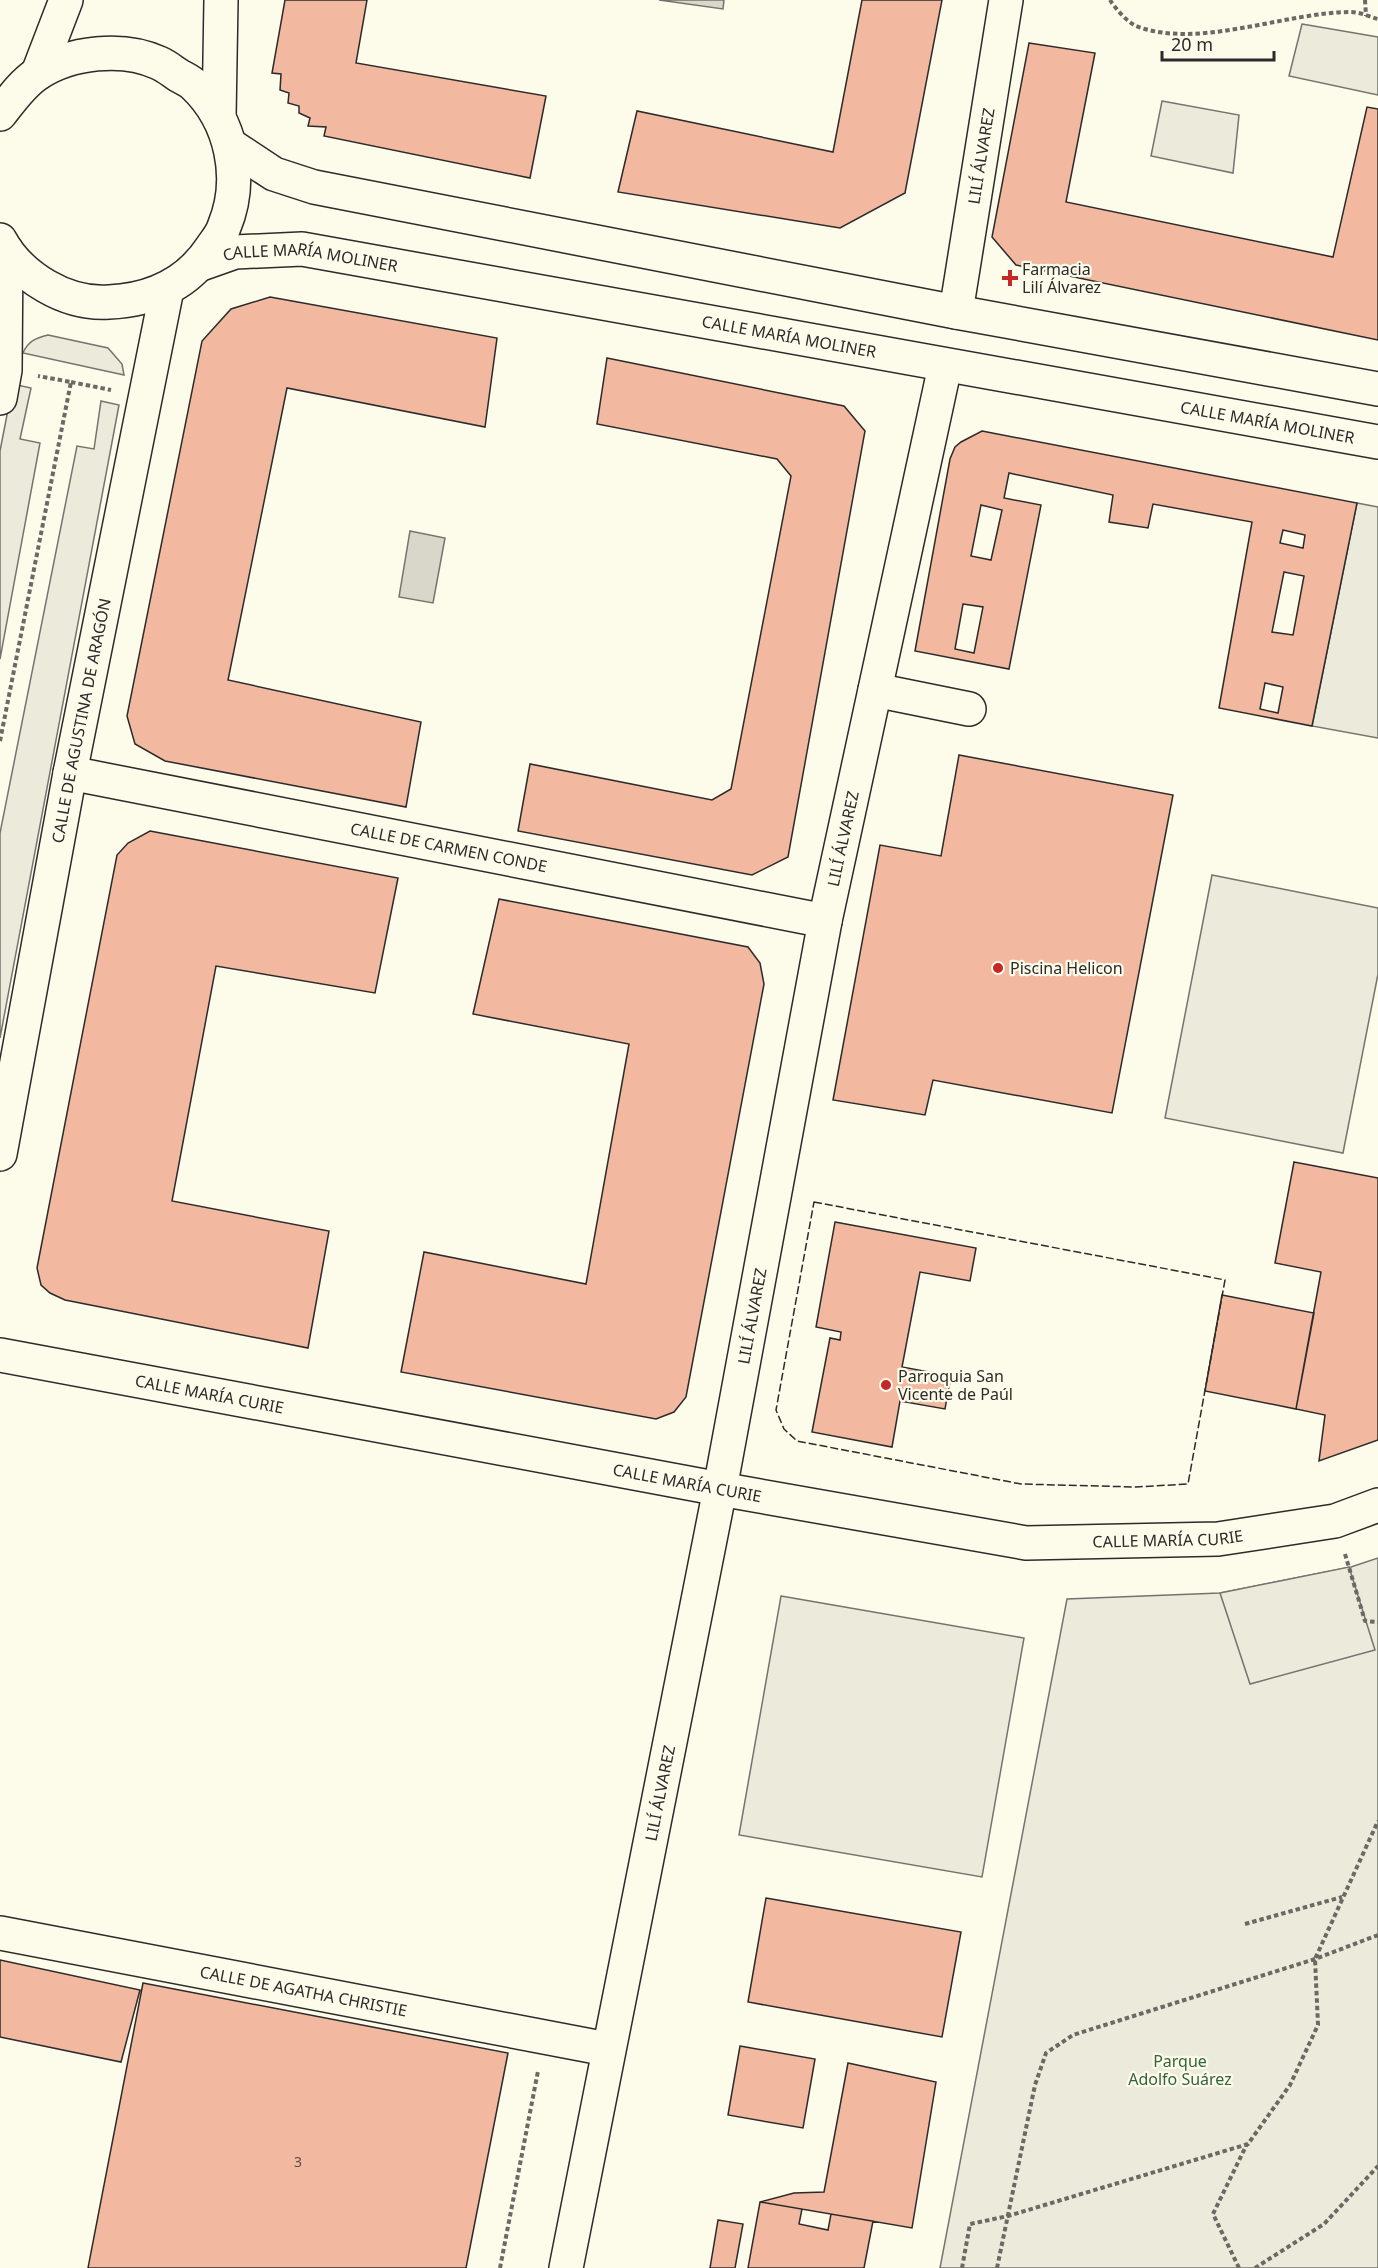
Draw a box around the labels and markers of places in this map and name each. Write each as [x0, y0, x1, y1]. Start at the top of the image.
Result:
place label: Farmacia Lilí Álvarez [1022, 258, 1101, 298]
marker: Farmacia Lilí Álvarez [1003, 271, 1017, 285]
place label: Piscina Helicon [1010, 957, 1123, 979]
marker: Piscina Helicon [991, 961, 1005, 975]
place label: Parroquia San Vicente de Paúl [898, 1365, 1013, 1405]
marker: Parroquia San Vicente de Paúl [879, 1378, 893, 1392]

